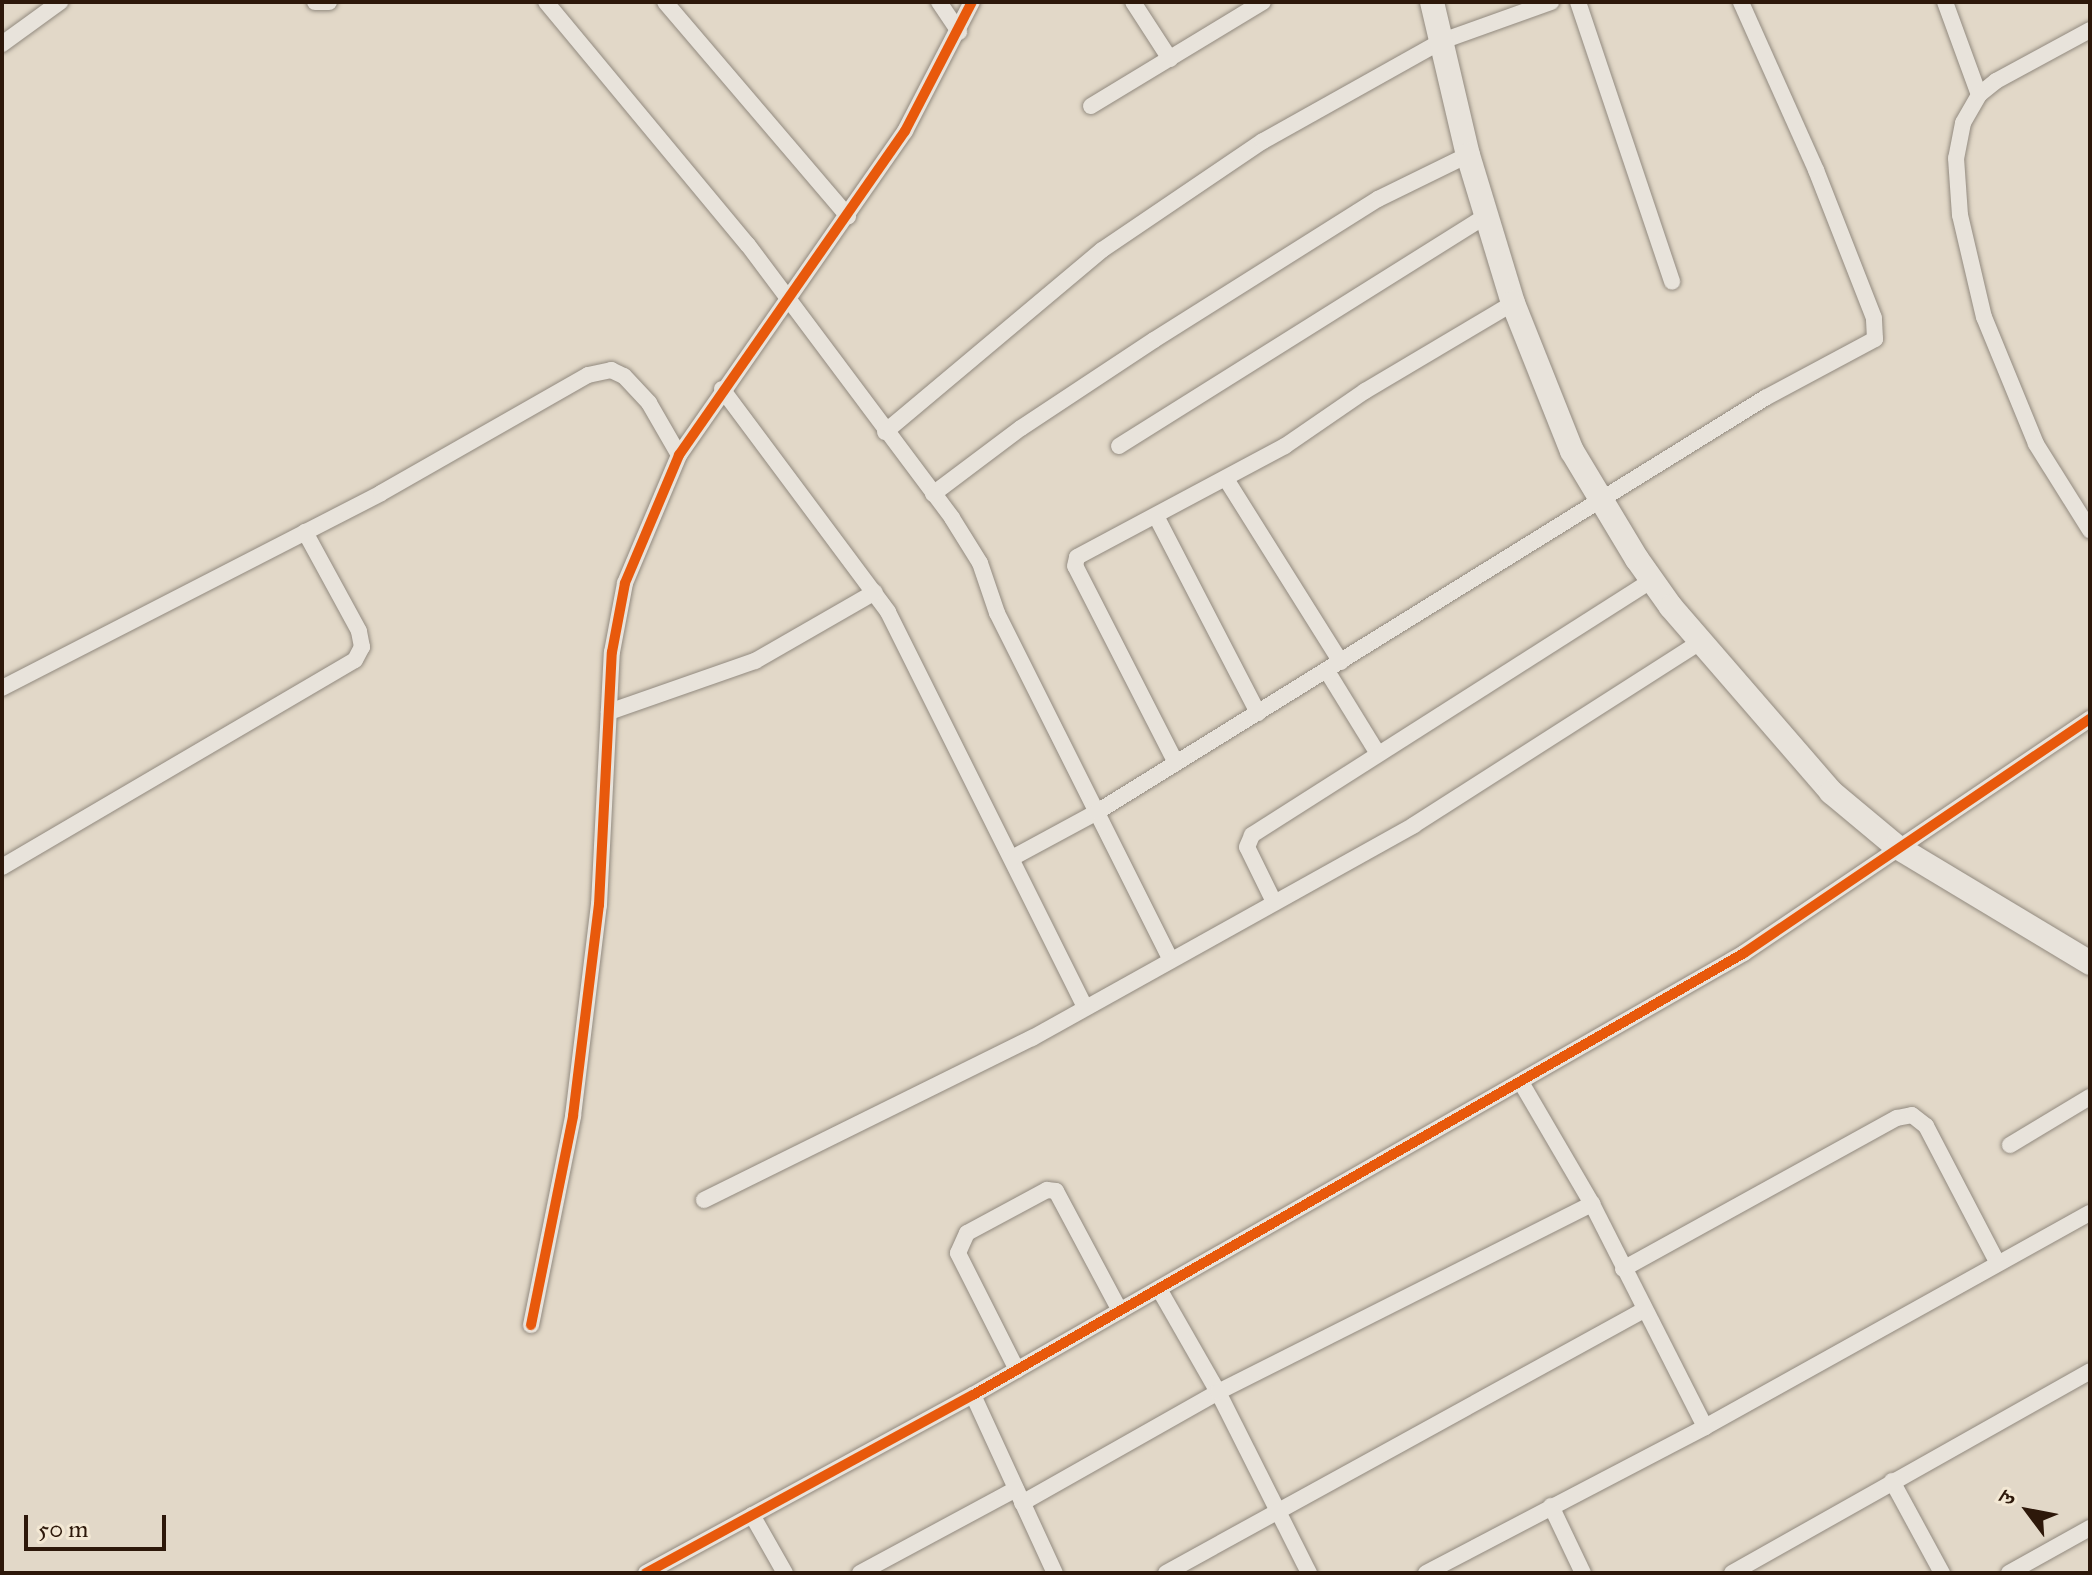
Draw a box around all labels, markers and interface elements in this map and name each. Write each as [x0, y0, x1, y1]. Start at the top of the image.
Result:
north arrow [1988, 1471, 2068, 1551]
text: उ [1993, 1486, 2022, 1510]
scale bar [28, 1499, 170, 1549]
text: 50 m [38, 1514, 88, 1544]

